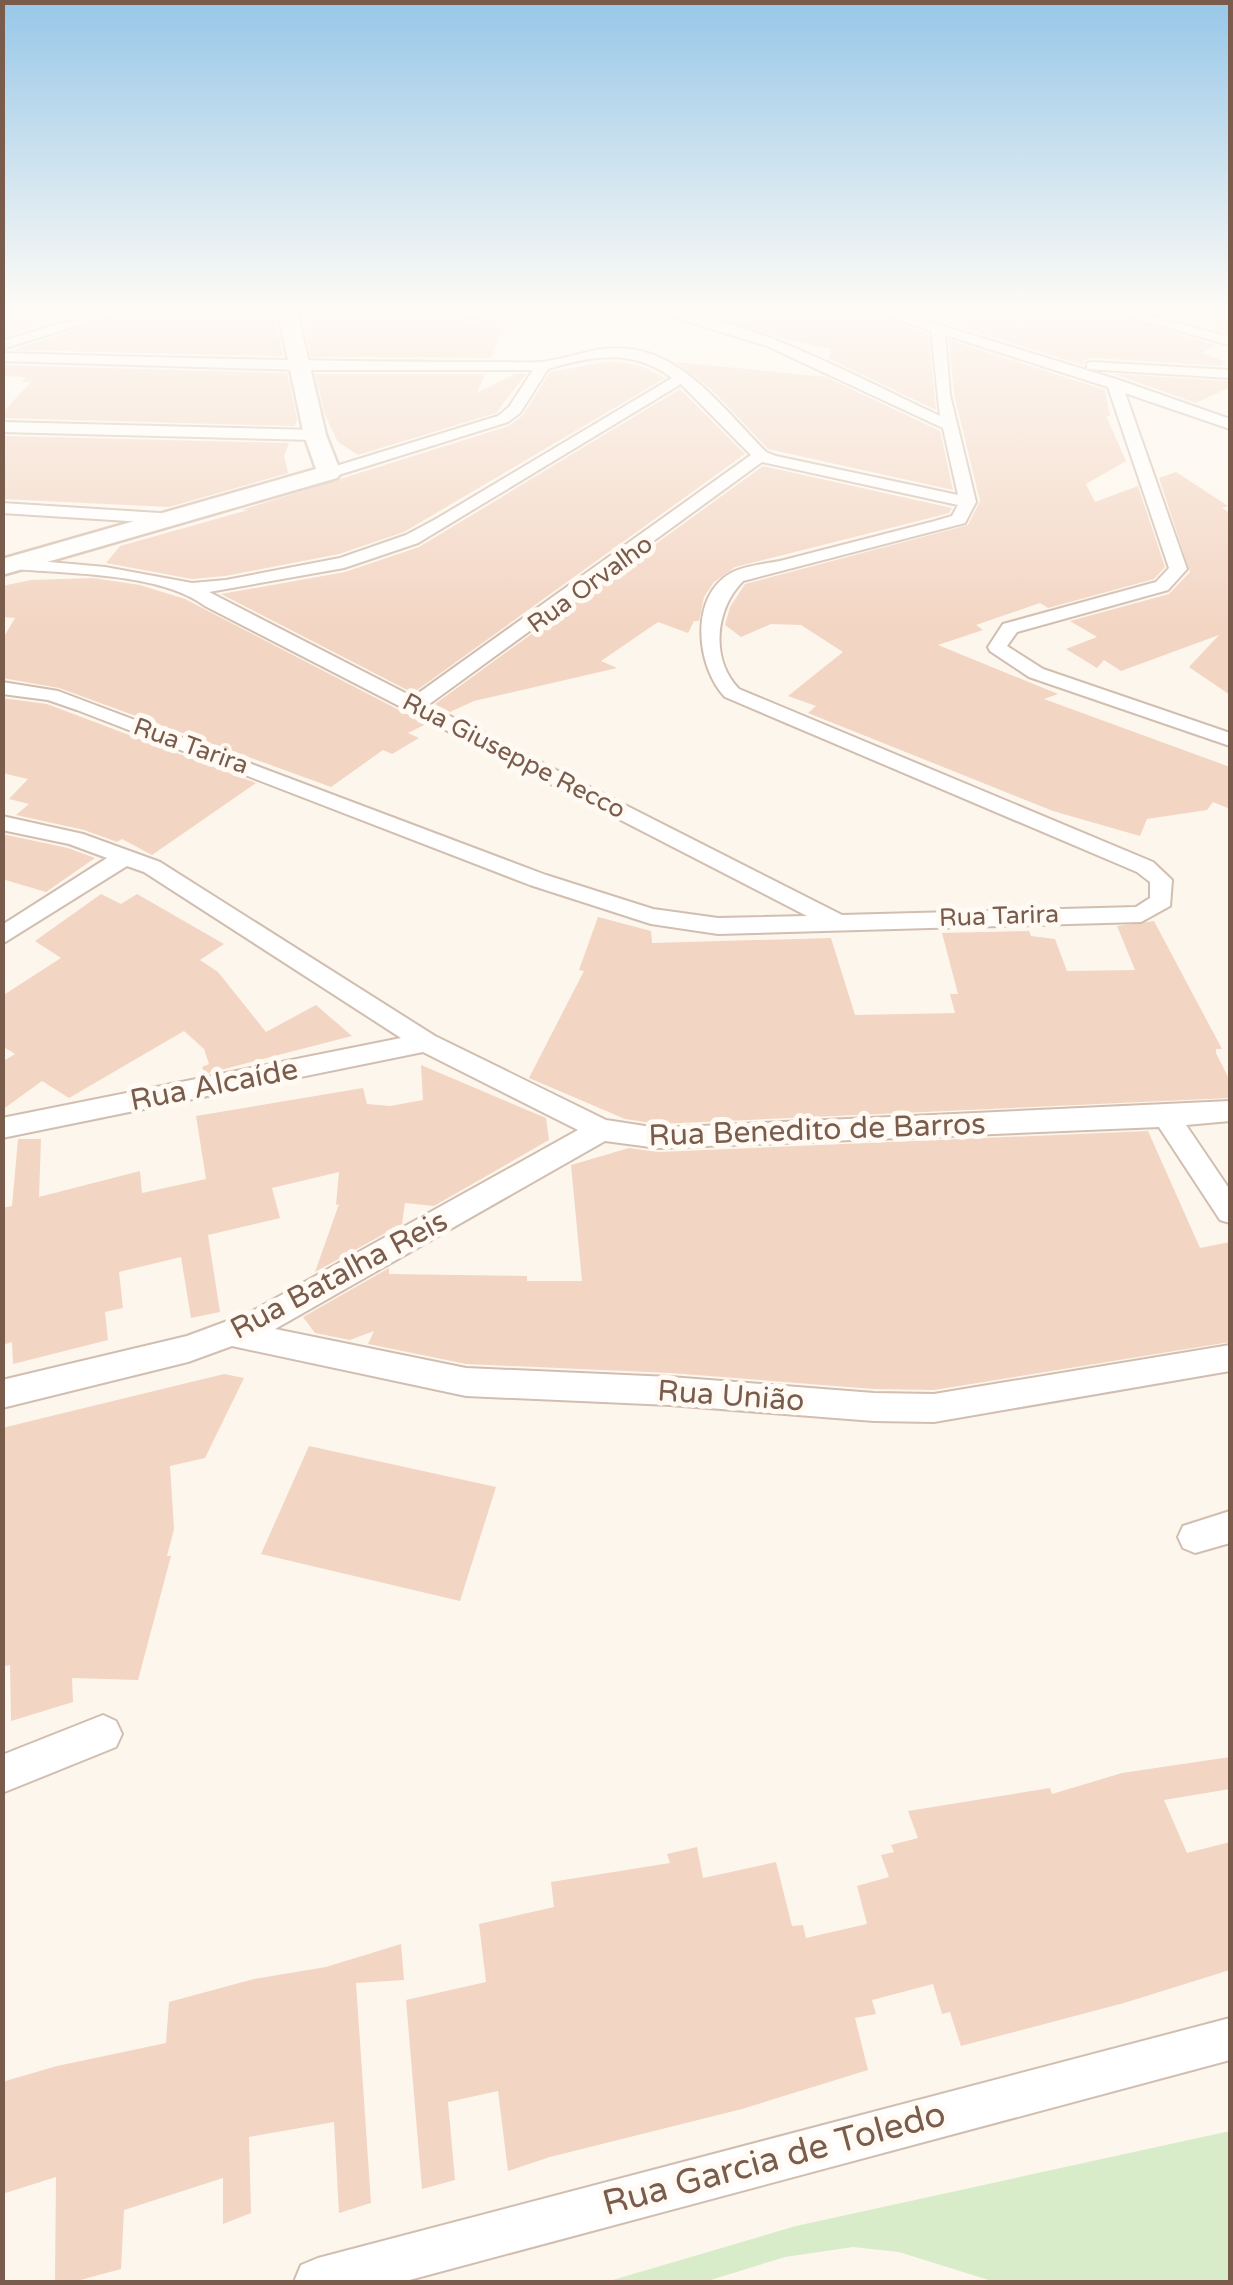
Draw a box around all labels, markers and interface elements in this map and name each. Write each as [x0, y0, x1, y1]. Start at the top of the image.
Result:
street label: Rua Orvalho [522, 529, 658, 639]
street label: Rua Giuseppe Recco [398, 687, 630, 825]
street label: Rua Tarira [129, 711, 253, 781]
street label: Rua Tarira [938, 899, 1060, 933]
street label: Rua Alcaíde [127, 1051, 301, 1119]
street label: Rua Benedito de Barros [648, 1106, 986, 1154]
street label: Rua Batalha Reis [224, 1202, 454, 1348]
street label: Rua União [656, 1372, 806, 1420]
street label: Rua Garcia de Toledo [598, 2093, 950, 2225]

